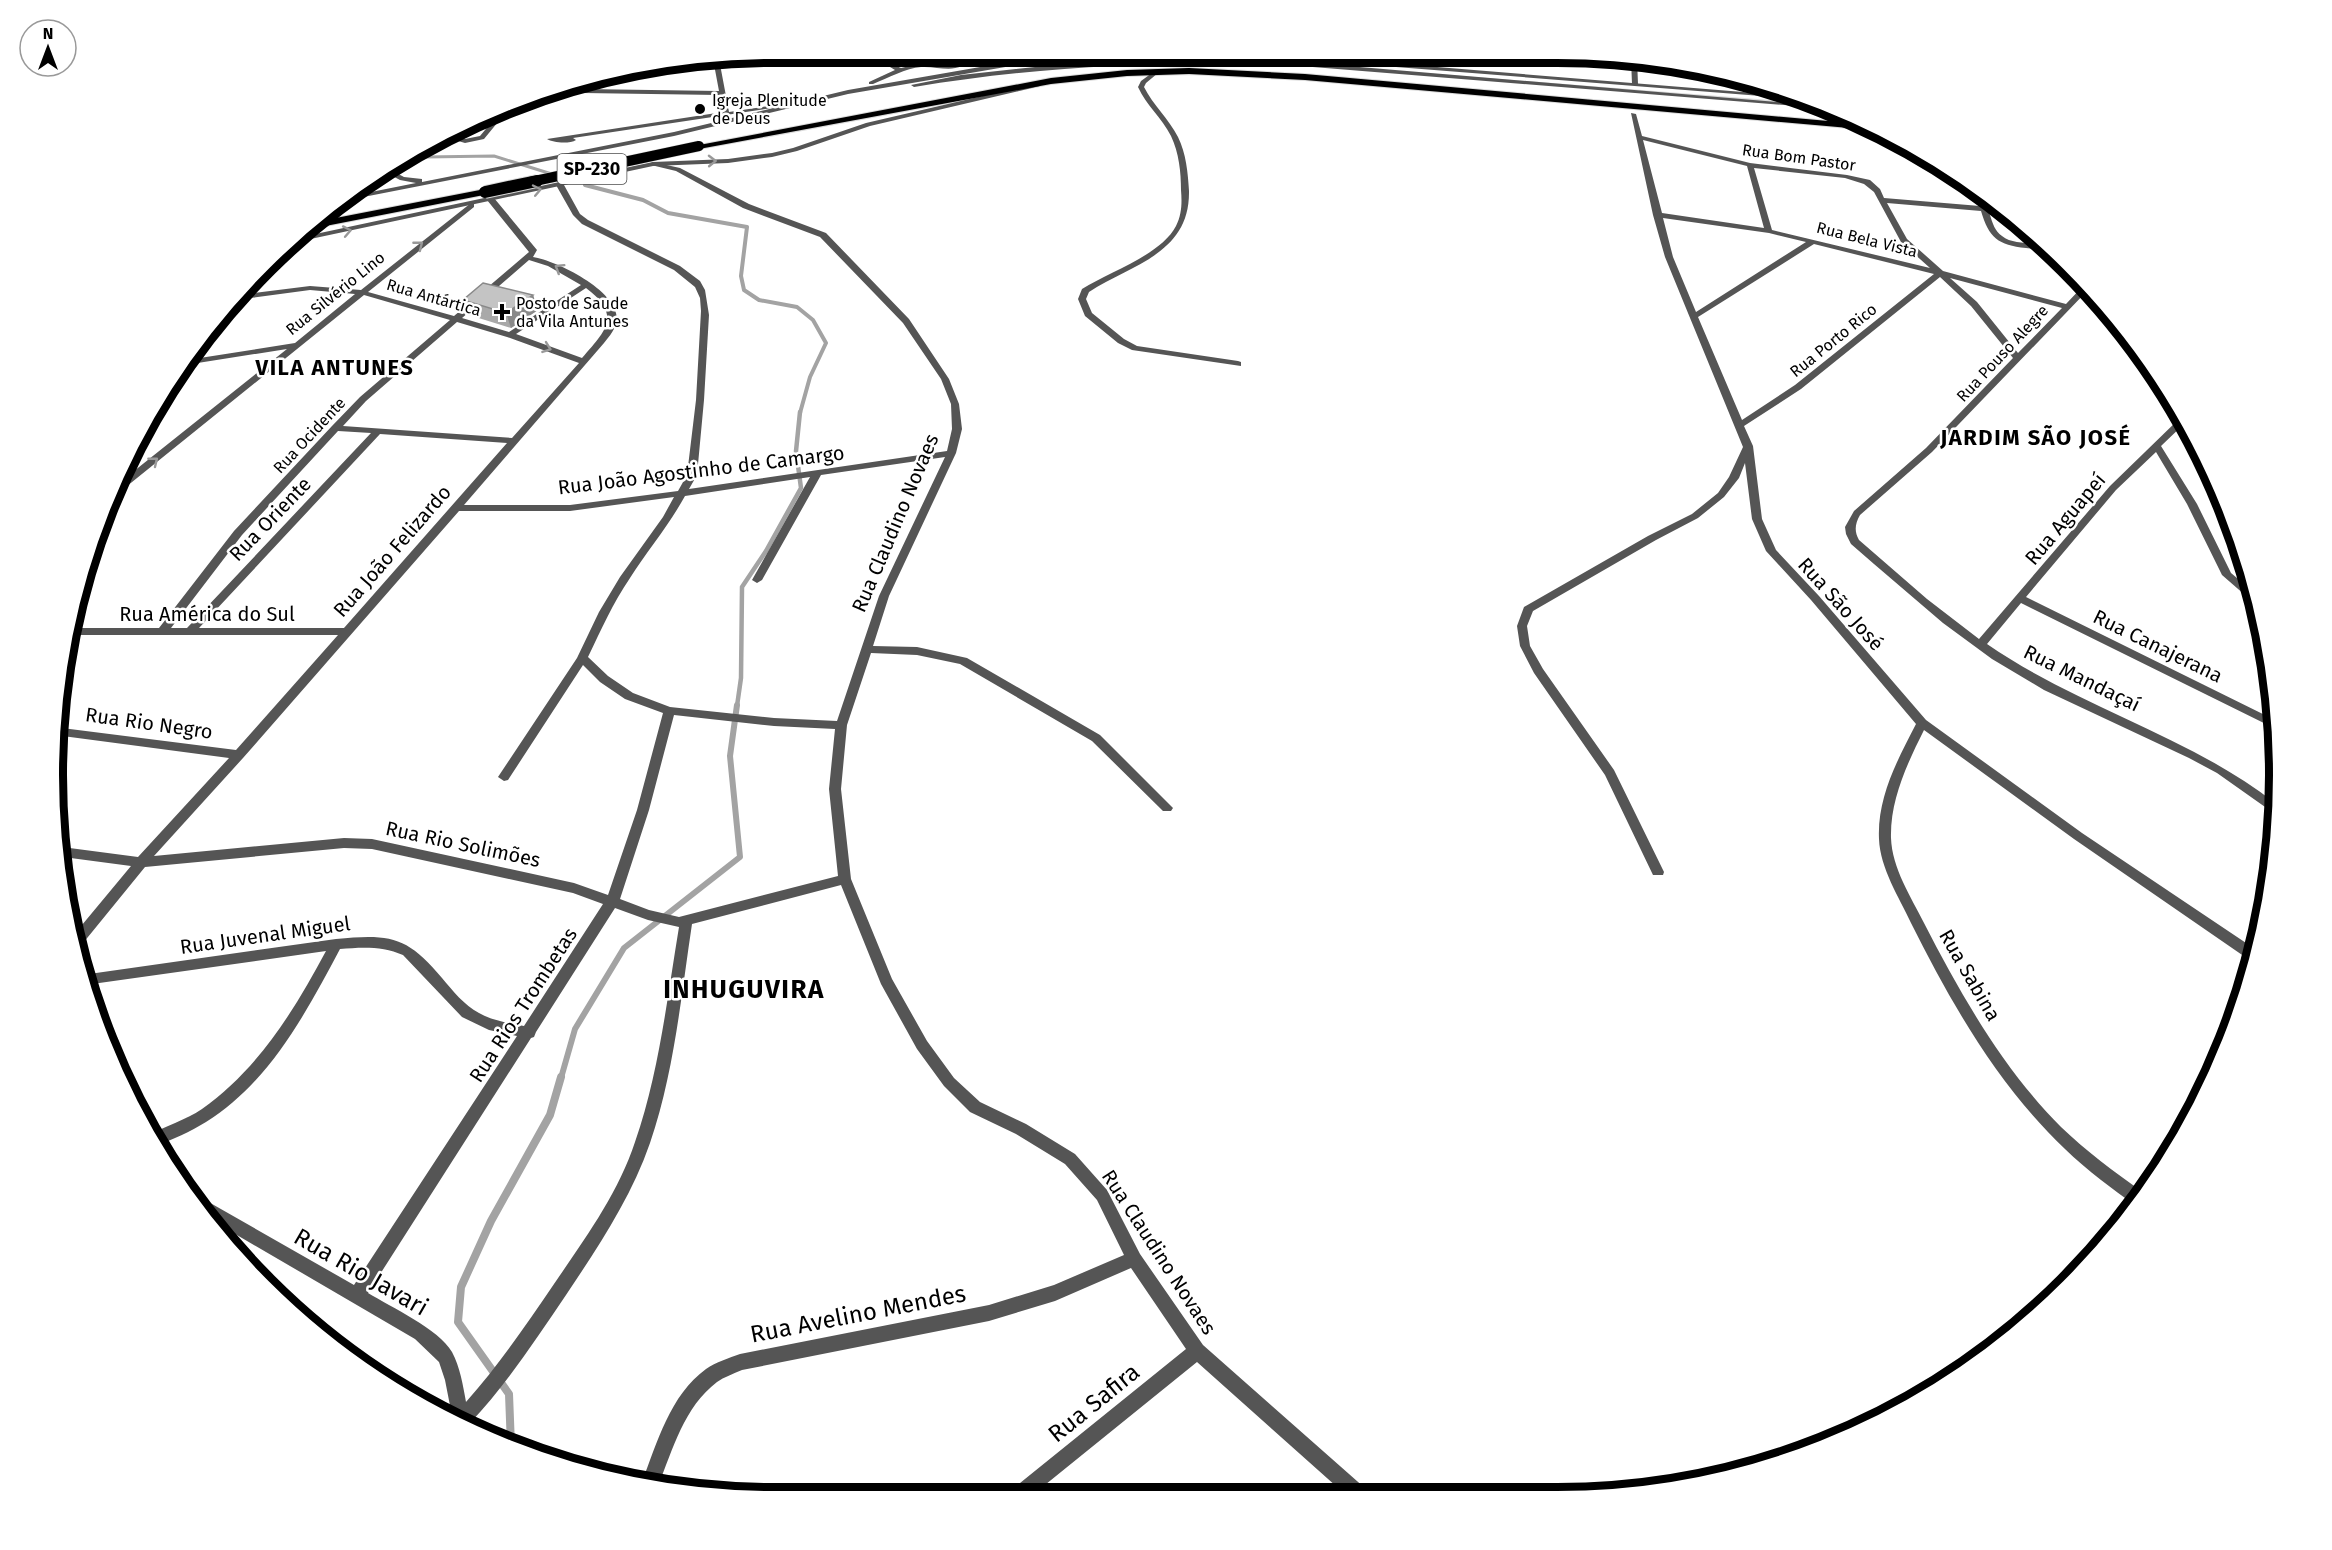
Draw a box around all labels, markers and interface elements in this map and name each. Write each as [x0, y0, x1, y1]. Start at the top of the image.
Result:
north arrow [18, 18, 78, 78]
text: N [43, 24, 53, 43]
place label: Igreja Plenitude de Deus [712, 91, 827, 128]
marker: Igreja Plenitude de Deus [693, 102, 707, 116]
street label: Rua Bom Pastor [1741, 140, 1858, 175]
road number: SP-230 [558, 154, 626, 184]
one-way arrow [707, 155, 716, 167]
one-way arrow [532, 184, 542, 197]
street label: Rua Bela Vista [1815, 218, 1919, 261]
one-way arrow [341, 225, 351, 238]
one-way arrow [413, 242, 424, 253]
street label: Rua Silvério Lino [282, 248, 389, 339]
one-way arrow [554, 264, 565, 275]
street label: Rua Antártica [384, 275, 483, 320]
place label: Posto de Saude da Vila Antunes [516, 294, 629, 331]
street label: Rua Porto Rico [1786, 300, 1881, 381]
street label: Rua Pouso Alegre [1953, 301, 2052, 406]
marker: Posto de Saude da Vila Antunes [493, 303, 511, 321]
one-way arrow [541, 341, 552, 354]
district label: VILA ANTUNES [255, 354, 414, 381]
street label: Rua Ocidente [269, 393, 349, 477]
district label: JARDIM SÃO JOSÉ [1939, 424, 2132, 451]
street label: Rua Claudino Novaes [847, 430, 943, 616]
street label: Rua João Agostinho de Camargo [556, 441, 846, 499]
one-way arrow [147, 458, 158, 469]
street label: Rua Aguapeí [2020, 468, 2111, 570]
street label: Rua Oriente [224, 472, 316, 566]
street label: Rua João Felizardo [328, 480, 456, 622]
street label: Rua São José [1793, 553, 1889, 655]
street label: Rua América do Sul [119, 602, 295, 626]
street label: Rua Canajerana [2089, 604, 2227, 688]
street label: Rua Mandaçaí [2019, 639, 2145, 718]
street label: Rua Rio Negro [84, 702, 214, 744]
street label: Rua Rio Solimões [383, 816, 543, 872]
street label: Rua Juvenal Miguel [178, 911, 352, 959]
street label: Rua Rios Trombetas [464, 923, 582, 1087]
street label: Rua Sabina [1934, 925, 2006, 1025]
district label: INHUGUVIRA [663, 974, 825, 1005]
street label: Rua Claudino Novaes [1097, 1165, 1221, 1339]
street label: Rua Rio Javari [289, 1222, 433, 1322]
street label: Rua Avelino Mendes [748, 1279, 968, 1349]
street label: Rua Safira [1043, 1358, 1145, 1448]

